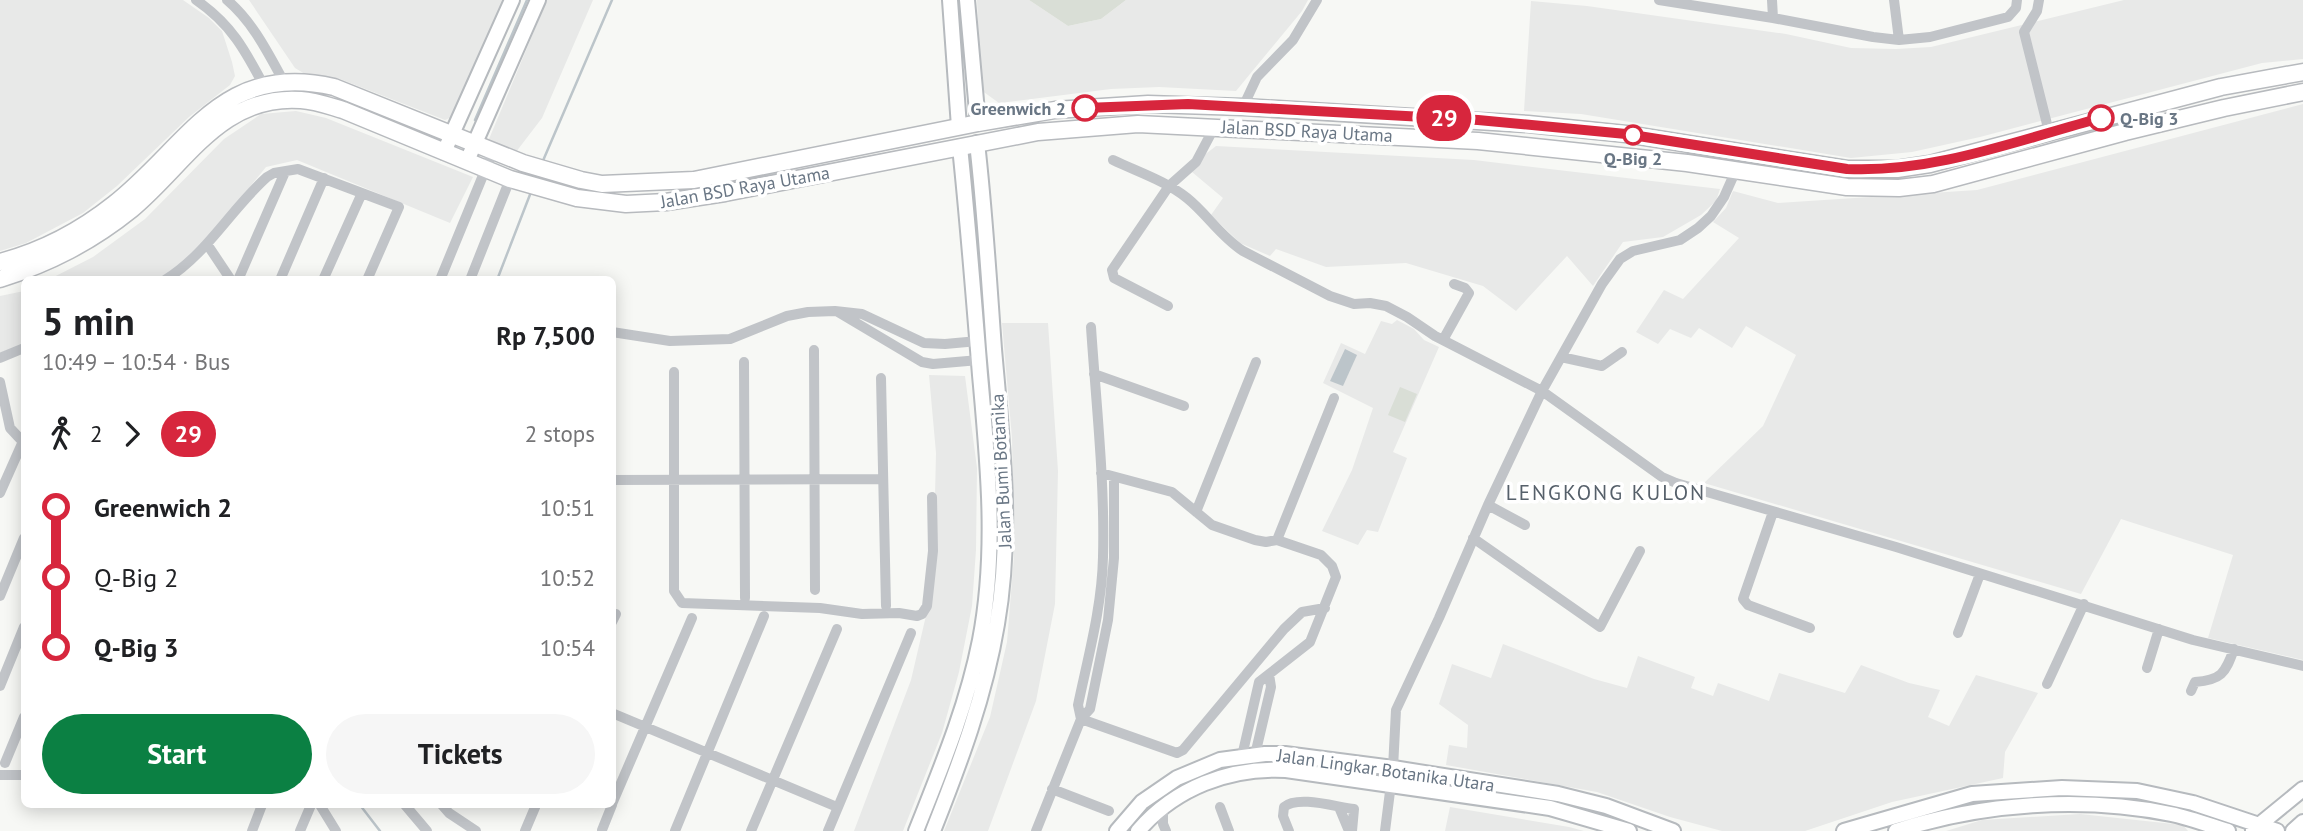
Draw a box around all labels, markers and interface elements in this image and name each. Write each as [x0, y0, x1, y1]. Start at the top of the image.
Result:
marker: Greenwich 2 [1072, 95, 1098, 121]
line badge: 29 [1412, 95, 1476, 141]
place label: Greenwich 2 [971, 97, 1066, 120]
text: 29 [1430, 102, 1458, 133]
marker: Q-Big 3 [2088, 105, 2114, 131]
place label: Q-Big 3 [2120, 107, 2178, 130]
street label: Jalan BSD Raya Utama [1220, 115, 1393, 147]
marker: Q-Big 2 [1623, 125, 1643, 145]
place label: Q-Big 2 [1604, 147, 1662, 170]
street label: Jalan BSD Raya Utama [658, 161, 831, 213]
text: 5 min [42, 296, 135, 345]
text: Rp 7,500 [496, 319, 595, 352]
text: 10:49 – 10:54 · Bus [42, 347, 230, 376]
street label: Jalan Bumi Botanika [985, 393, 1017, 550]
icon: walk [42, 415, 80, 453]
icon: forward [113, 415, 151, 453]
text: 29 [175, 418, 202, 449]
text: 2 [90, 419, 103, 448]
text: 2 stops [525, 419, 595, 448]
district label: LENGKONG KULON [1506, 479, 1706, 506]
text: Greenwich 2 [94, 491, 232, 524]
text: 10:51 [540, 493, 595, 522]
text: Q-Big 2 [94, 561, 178, 594]
text: 10:52 [540, 563, 595, 592]
text: Q-Big 3 [94, 631, 178, 664]
text: 10:54 [540, 633, 595, 662]
button: Start [42, 714, 312, 794]
button: Tickets [326, 714, 595, 794]
street label: Jalan Lingkar Botanika Utara [1275, 743, 1496, 797]

